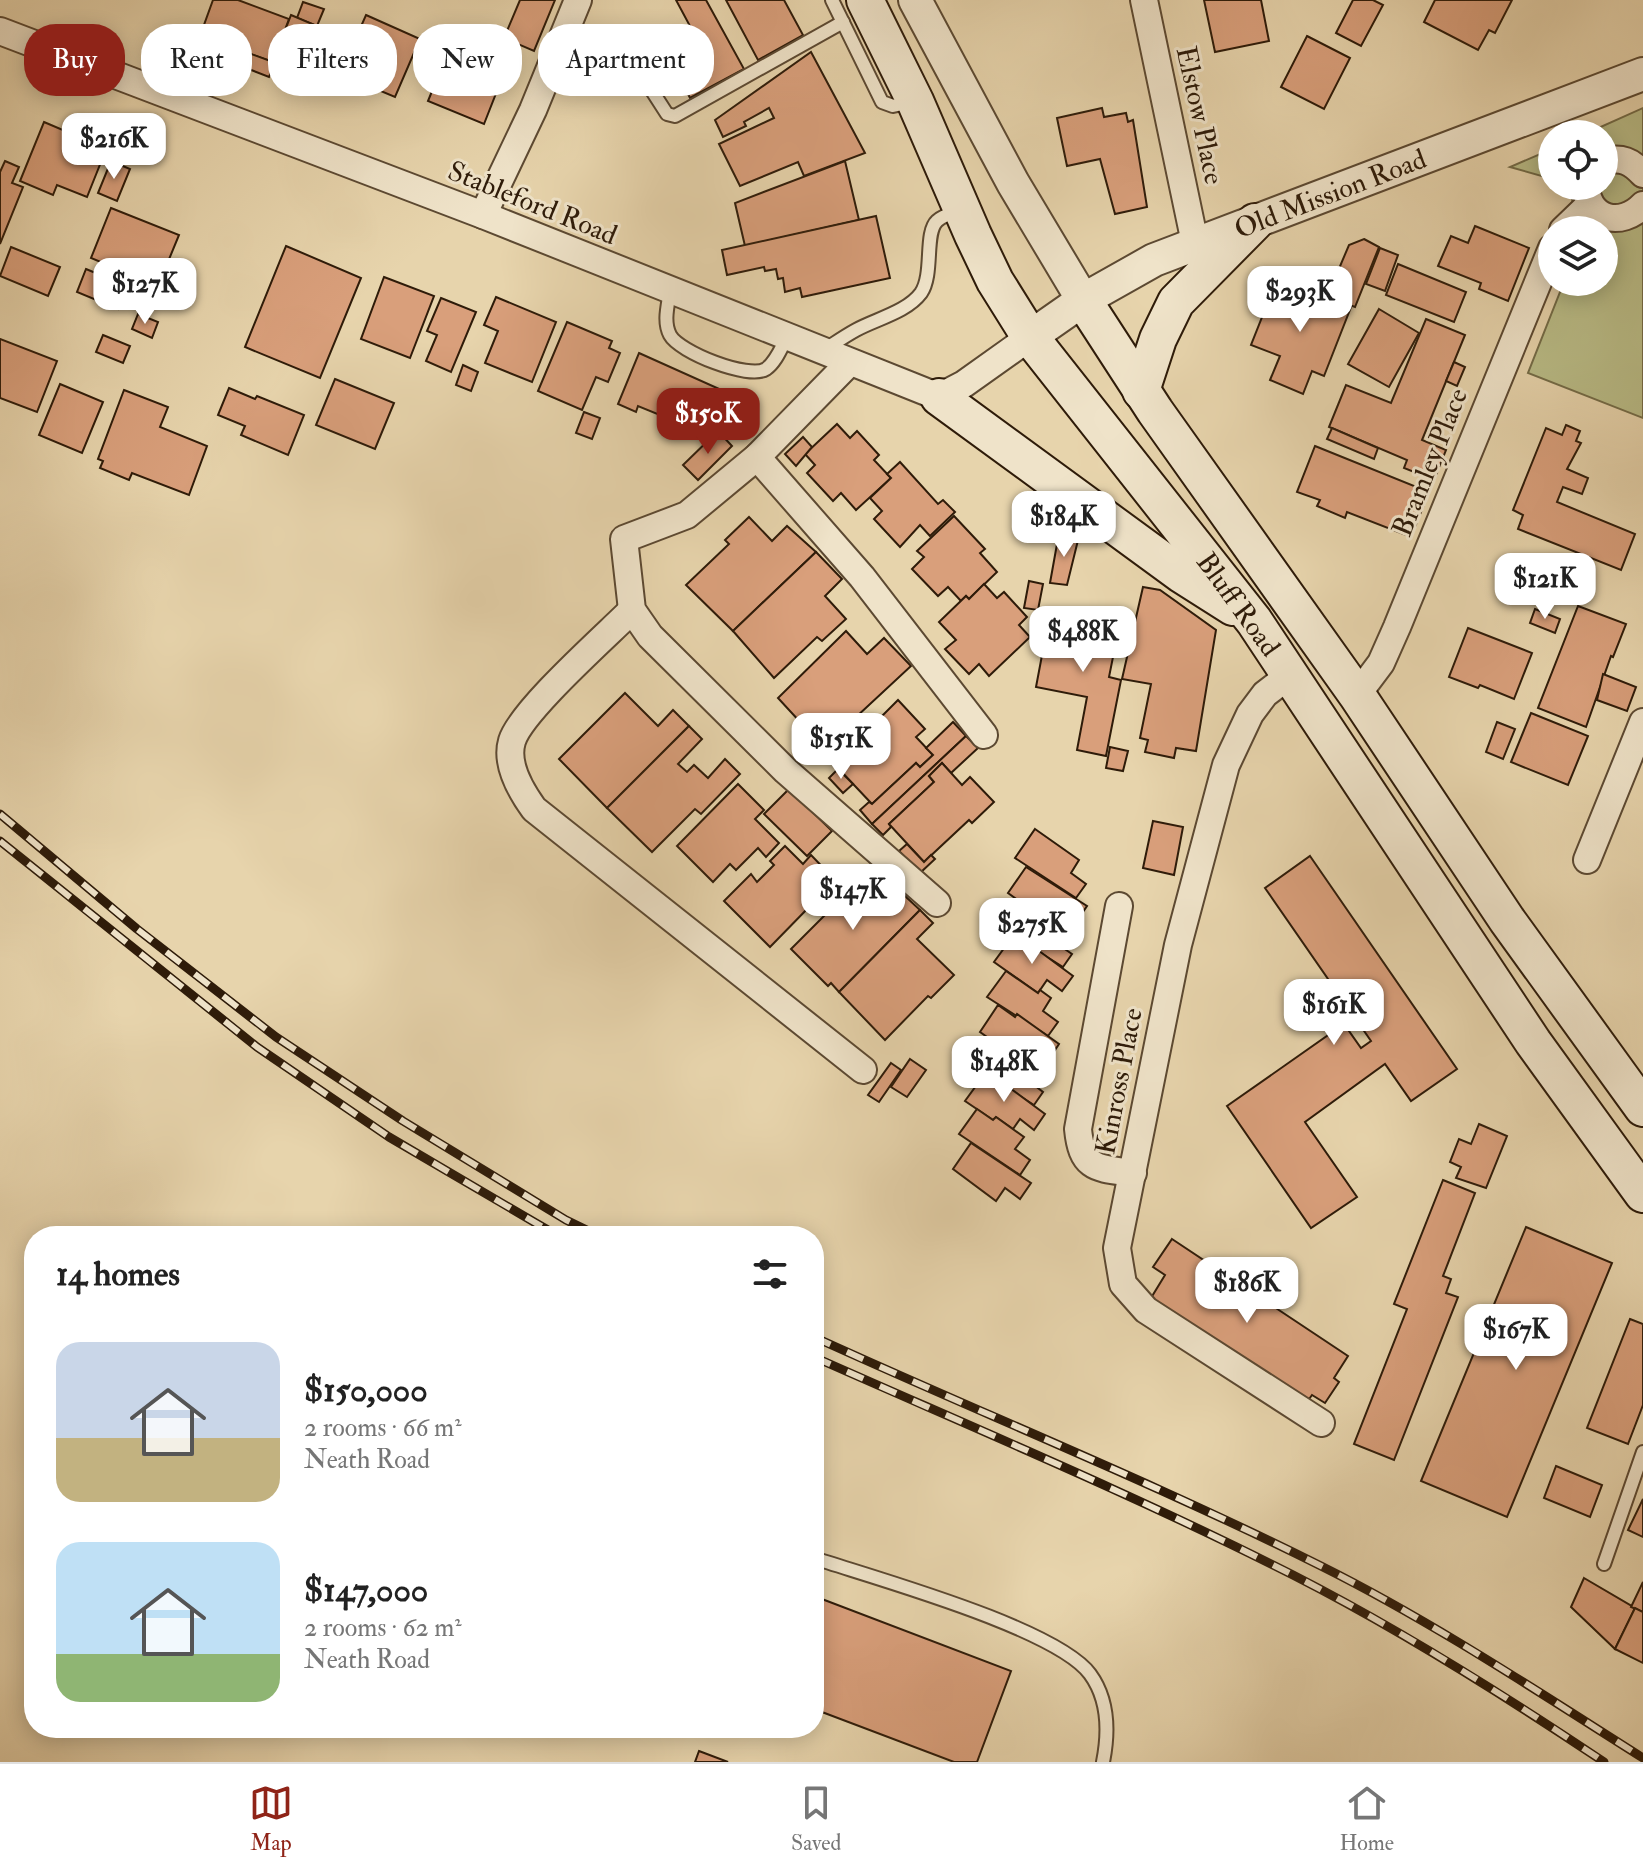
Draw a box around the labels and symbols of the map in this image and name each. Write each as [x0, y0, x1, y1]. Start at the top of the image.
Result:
street label: Elstow Place [1168, 43, 1231, 188]
pin: $216K [58, 113, 170, 181]
street label: Old Mission Road [1230, 142, 1432, 247]
street label: Stableford Road [443, 154, 622, 253]
pin: $127K [89, 258, 201, 326]
pin: $293K [1244, 266, 1356, 334]
street label: Bramley Place [1385, 383, 1476, 542]
pin: $150K [652, 388, 764, 456]
pin: $184K [1008, 491, 1120, 559]
street label: Bluff Road [1188, 546, 1287, 664]
pin: $121K [1489, 553, 1601, 621]
pin: $488K [1027, 606, 1139, 674]
pin: $151K [785, 713, 897, 781]
pin: $147K [797, 864, 909, 932]
pin: $275K [976, 898, 1088, 966]
pin: $161K [1278, 979, 1390, 1047]
street label: Kinross Place [1088, 1005, 1151, 1157]
pin: $148K [948, 1036, 1060, 1104]
pin: $186K [1191, 1257, 1303, 1325]
pin: $167K [1460, 1304, 1572, 1372]

